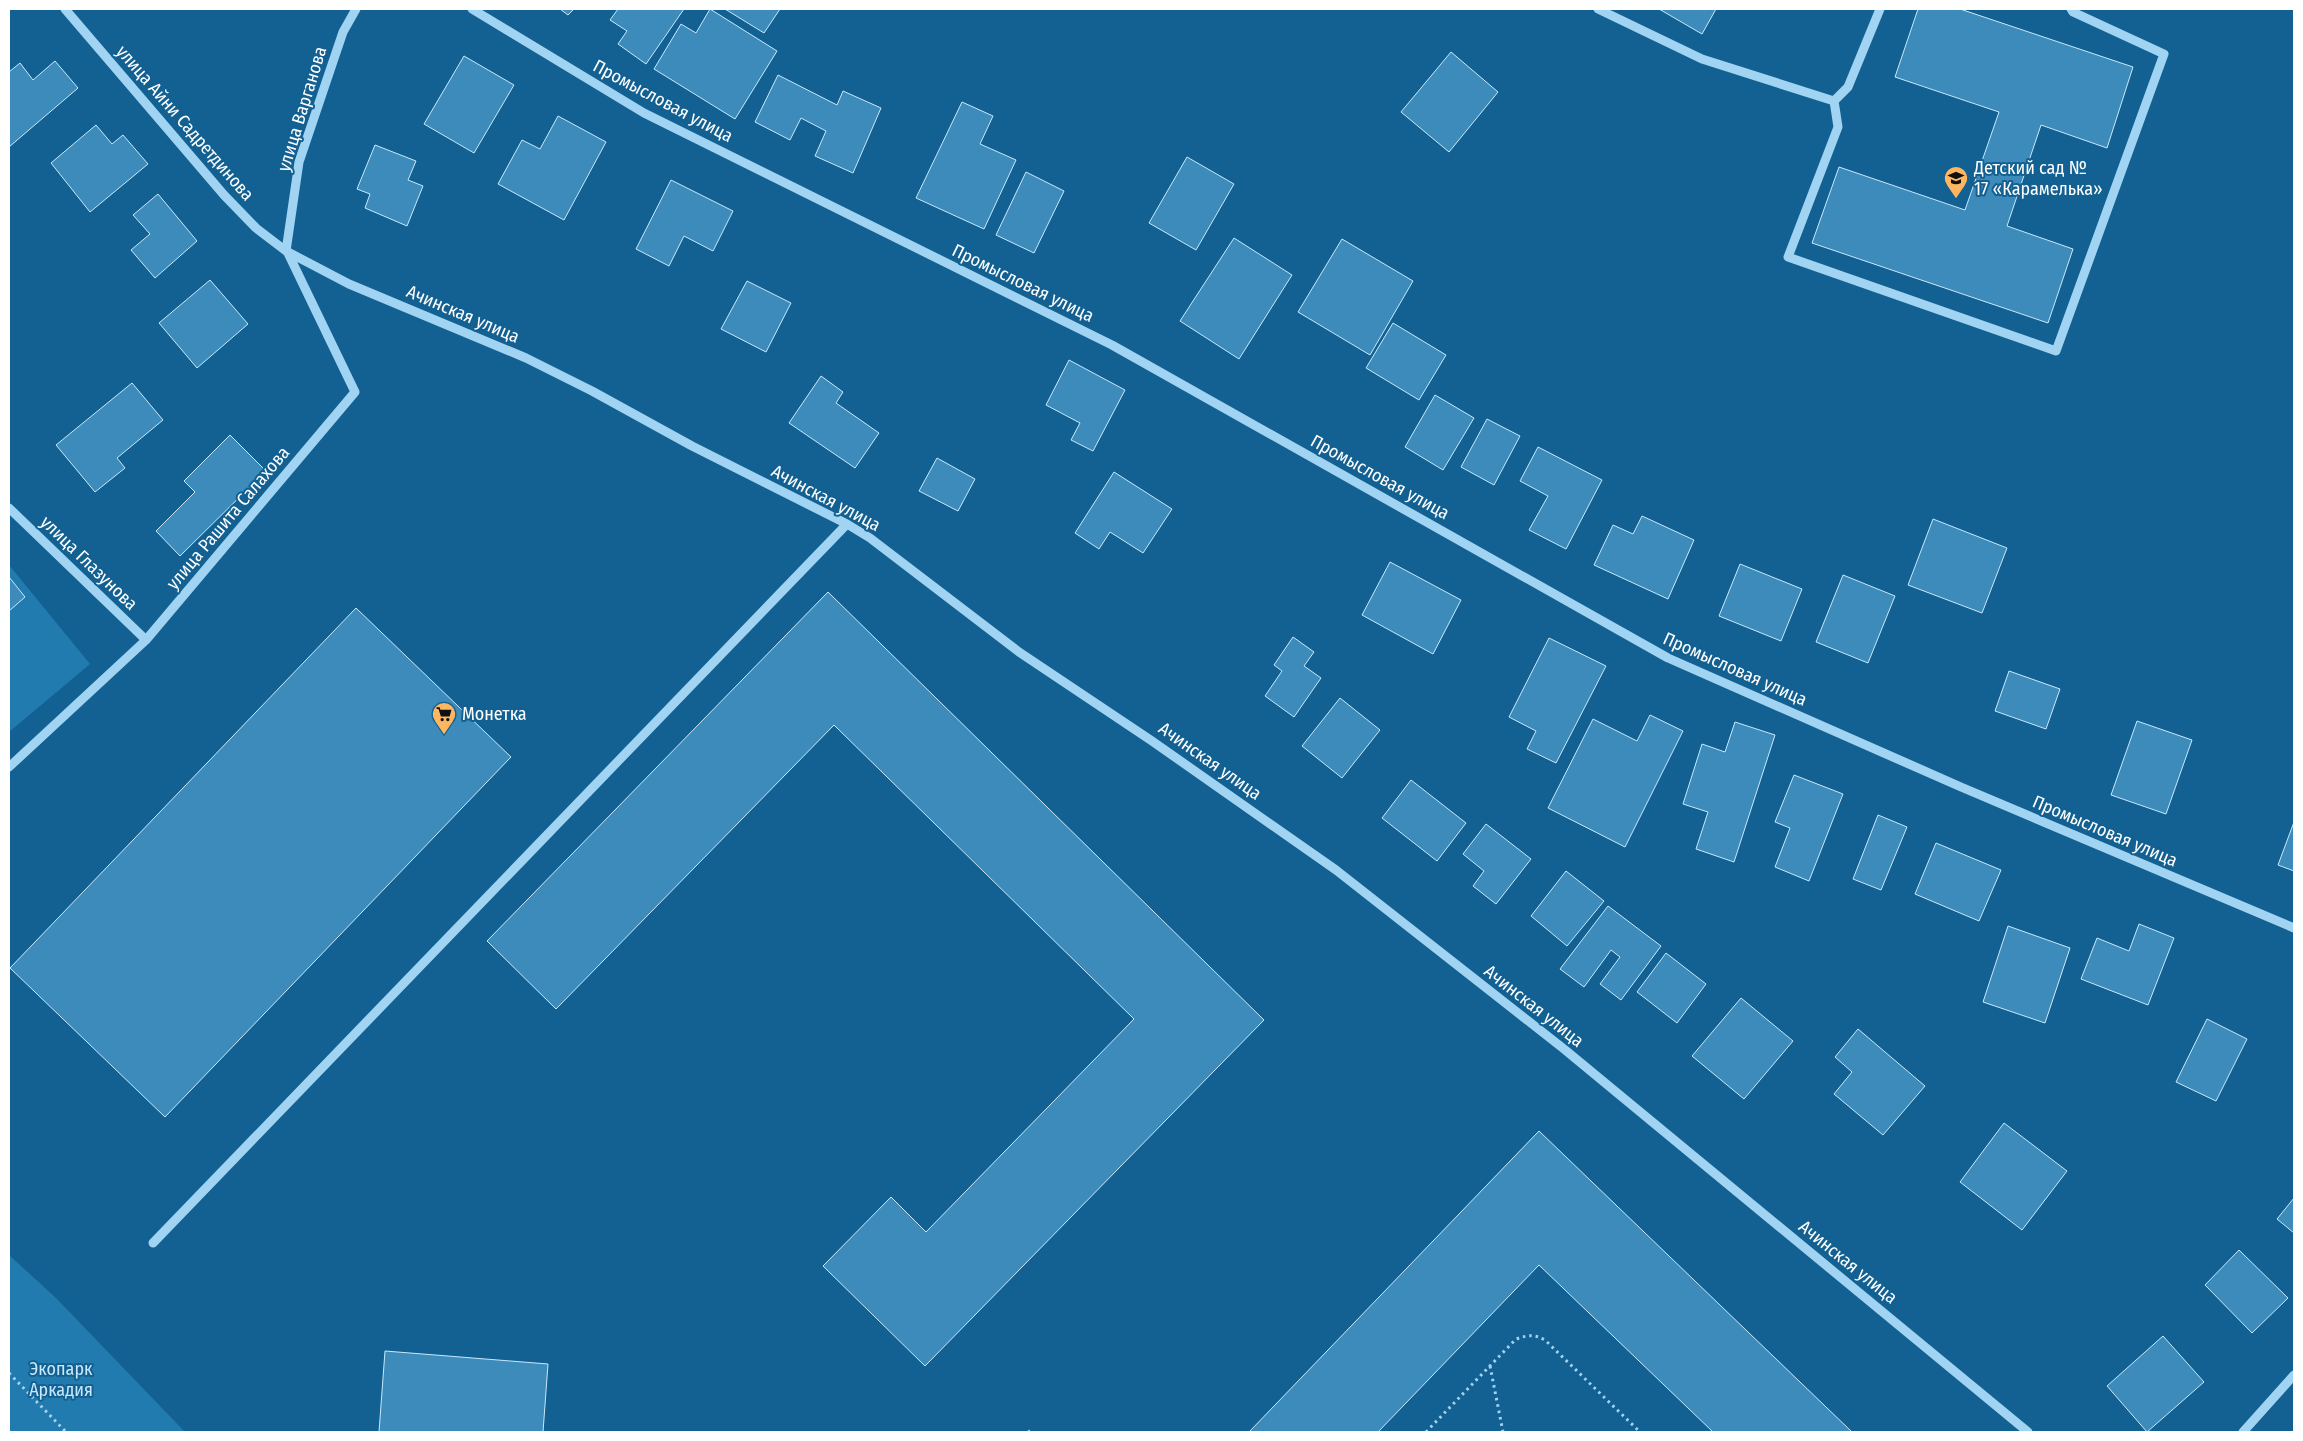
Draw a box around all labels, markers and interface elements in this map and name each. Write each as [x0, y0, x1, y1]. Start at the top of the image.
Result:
street label: улица Айни Садретдинова [111, 41, 259, 205]
street label: улица Варганова [273, 44, 331, 174]
street label: Промысловая улица [589, 55, 737, 147]
place label: Детский сад № 17 «Карамелька» [1973, 157, 2103, 200]
school or university icon: Детский сад № 17 «Карамелька» [1943, 165, 1969, 199]
street label: Промысловая улица [948, 239, 1098, 327]
street label: Ачинская улица [403, 280, 523, 348]
street label: Промысловая улица [1307, 430, 1453, 524]
street label: улица Рашита Салахова [162, 442, 294, 594]
street label: Ачинская улица [768, 460, 885, 536]
street label: улица Глазунова [36, 511, 142, 615]
street label: Промысловая улица [1660, 627, 1811, 711]
supermarket icon: Монетка [431, 701, 457, 735]
place label: Монетка [462, 703, 527, 725]
street label: Ачинская улица [1154, 717, 1266, 805]
street label: Промысловая улица [2029, 791, 2181, 872]
street label: Ачинская улица [1480, 960, 1588, 1052]
street label: Ачинская улица [1794, 1216, 1902, 1309]
park label: Экопарк Аркадия [29, 1358, 93, 1401]

